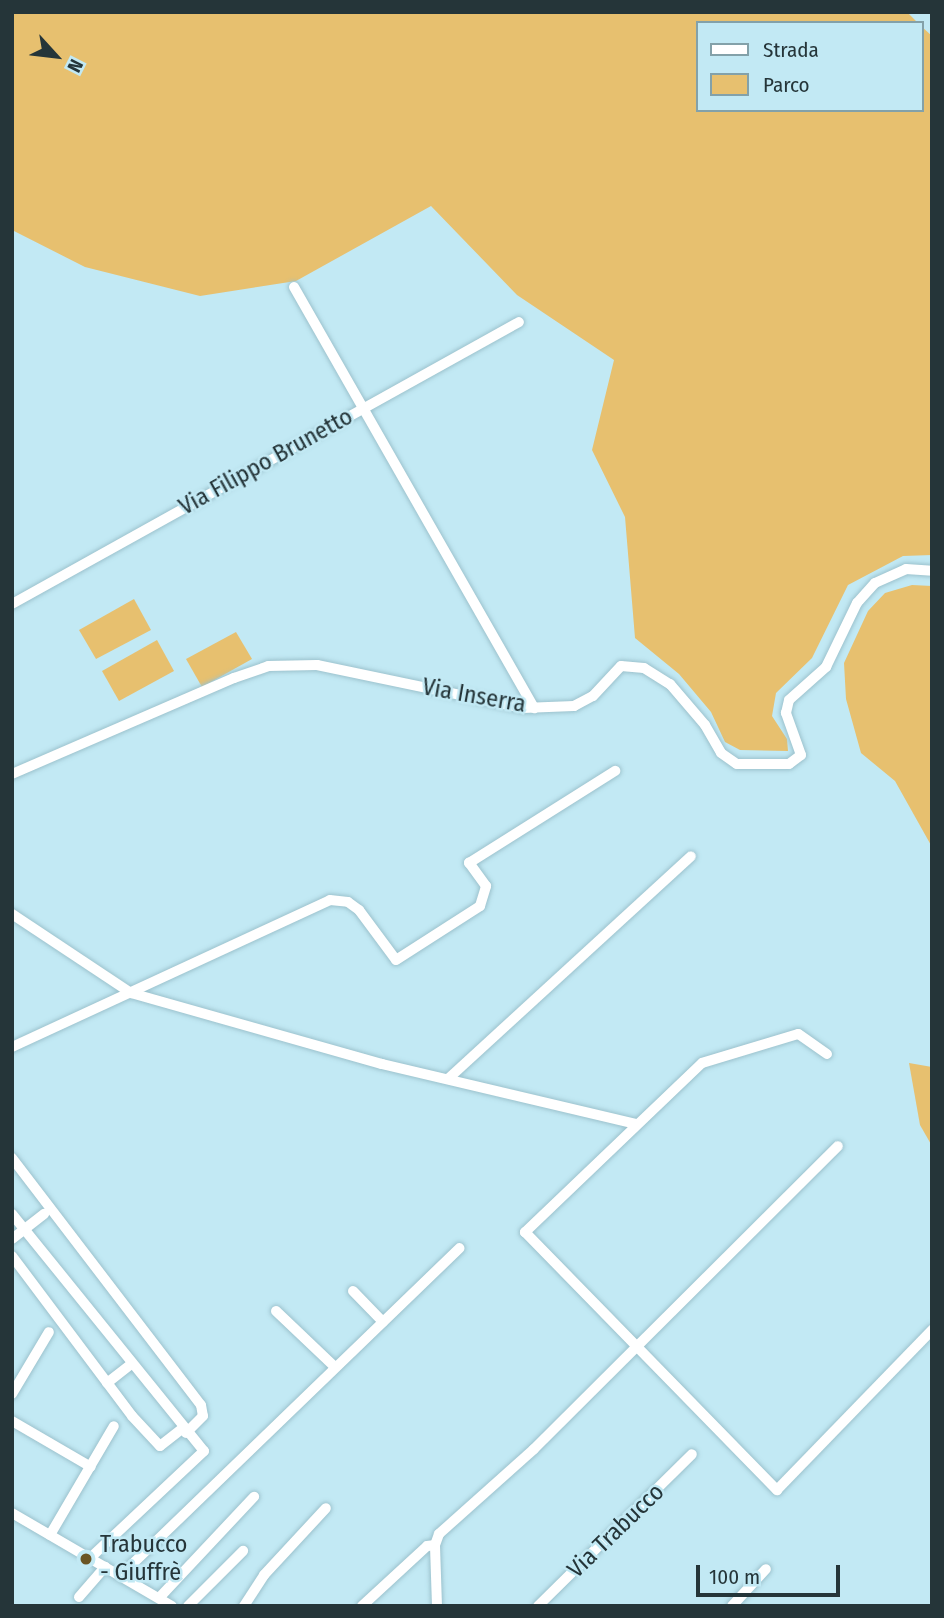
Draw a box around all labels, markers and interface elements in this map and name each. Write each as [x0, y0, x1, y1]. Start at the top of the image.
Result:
north arrow [21, 21, 91, 91]
legend [696, 21, 923, 112]
text: Strada [763, 37, 819, 63]
text: N [62, 55, 88, 76]
text: Parco [763, 72, 810, 98]
street label: Via Filippo Brunetto [174, 402, 358, 522]
street label: Via Inserra [420, 673, 528, 719]
street label: Via Trabucco [562, 1478, 670, 1584]
place label: Trabucco - Giuffrè [100, 1531, 187, 1587]
marker: Trabucco - Giuffrè [78, 1551, 94, 1567]
scale bar [699, 1552, 842, 1596]
text: 100 m [709, 1564, 760, 1590]

